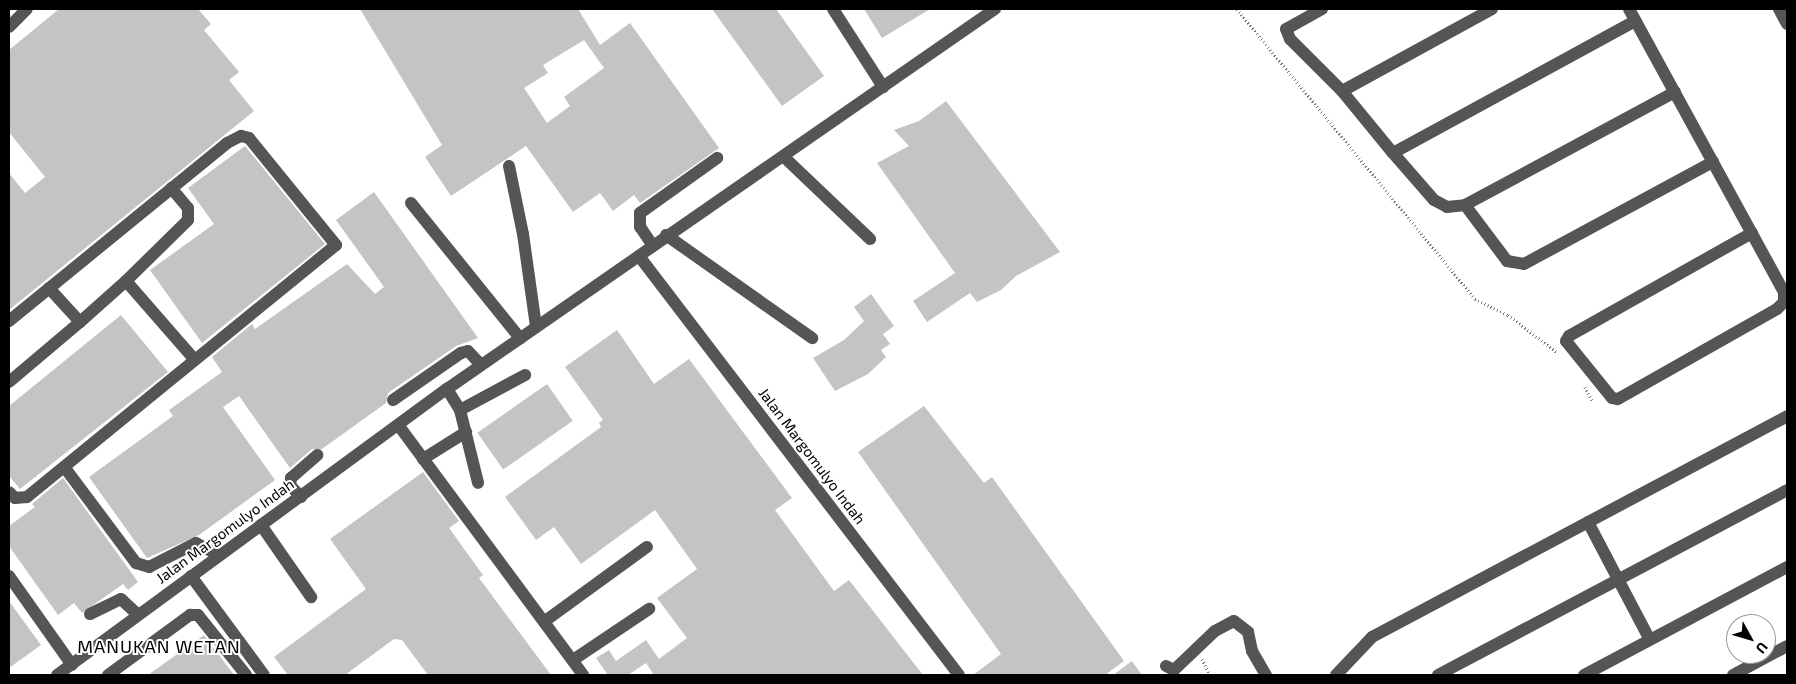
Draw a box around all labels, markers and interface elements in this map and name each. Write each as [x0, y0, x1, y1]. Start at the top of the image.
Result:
street label: Jalan Margomulyo Indah [755, 384, 869, 528]
street label: Jalan Margomulyo Indah [153, 475, 297, 587]
north arrow [1726, 614, 1776, 664]
district label: MANUKAN WETAN [76, 635, 242, 657]
text: U [1753, 639, 1772, 657]

